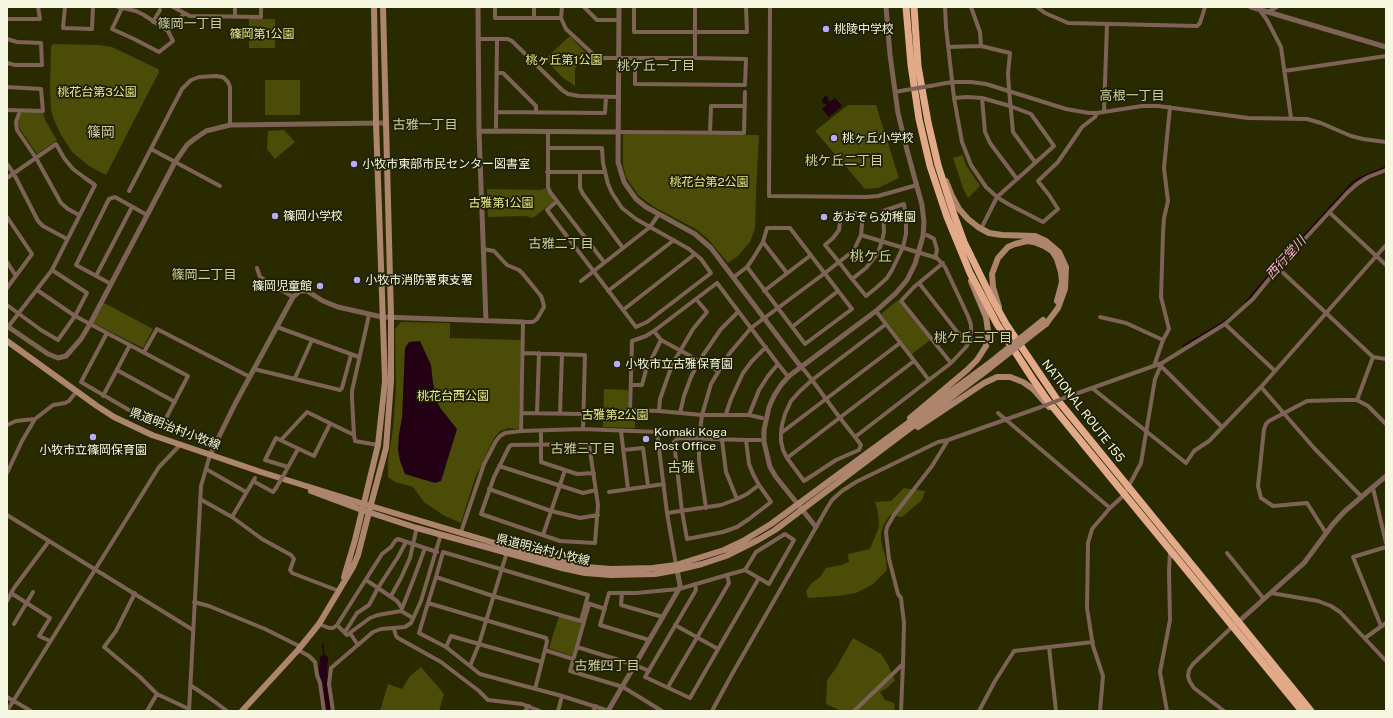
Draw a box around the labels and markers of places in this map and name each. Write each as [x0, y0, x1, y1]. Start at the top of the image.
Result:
place label: 桃陵中学校 [834, 22, 894, 36]
marker: 桃陵中学校 [821, 24, 831, 34]
place label: 桃ヶ丘小学校 [842, 131, 914, 145]
marker: 桃ヶ丘小学校 [829, 133, 839, 143]
place label: 小牧市東部市民センター図書室 [362, 157, 530, 171]
marker: 小牧市東部市民センター図書室 [349, 159, 359, 169]
place label: 篠岡小学校 [283, 209, 343, 223]
place label: あおぞら幼稚園 [832, 210, 916, 224]
marker: 篠岡小学校 [270, 211, 280, 221]
marker: あおぞら幼稚園 [819, 212, 829, 222]
place label: 小牧市消防署東支署 [365, 273, 473, 287]
marker: 小牧市消防署東支署 [352, 275, 362, 285]
place label: 篠岡児童館 [252, 279, 312, 293]
marker: 篠岡児童館 [315, 281, 325, 291]
place label: 小牧市立古雅保育園 [625, 357, 733, 371]
marker: 小牧市立古雅保育園 [612, 359, 622, 369]
place label: Komaki Koga Post Office [654, 425, 727, 453]
marker: 小牧市立篠岡保育園 [88, 432, 98, 442]
marker: Komaki Koga Post Office [641, 434, 651, 444]
place label: 小牧市立篠岡保育園 [39, 443, 147, 457]

